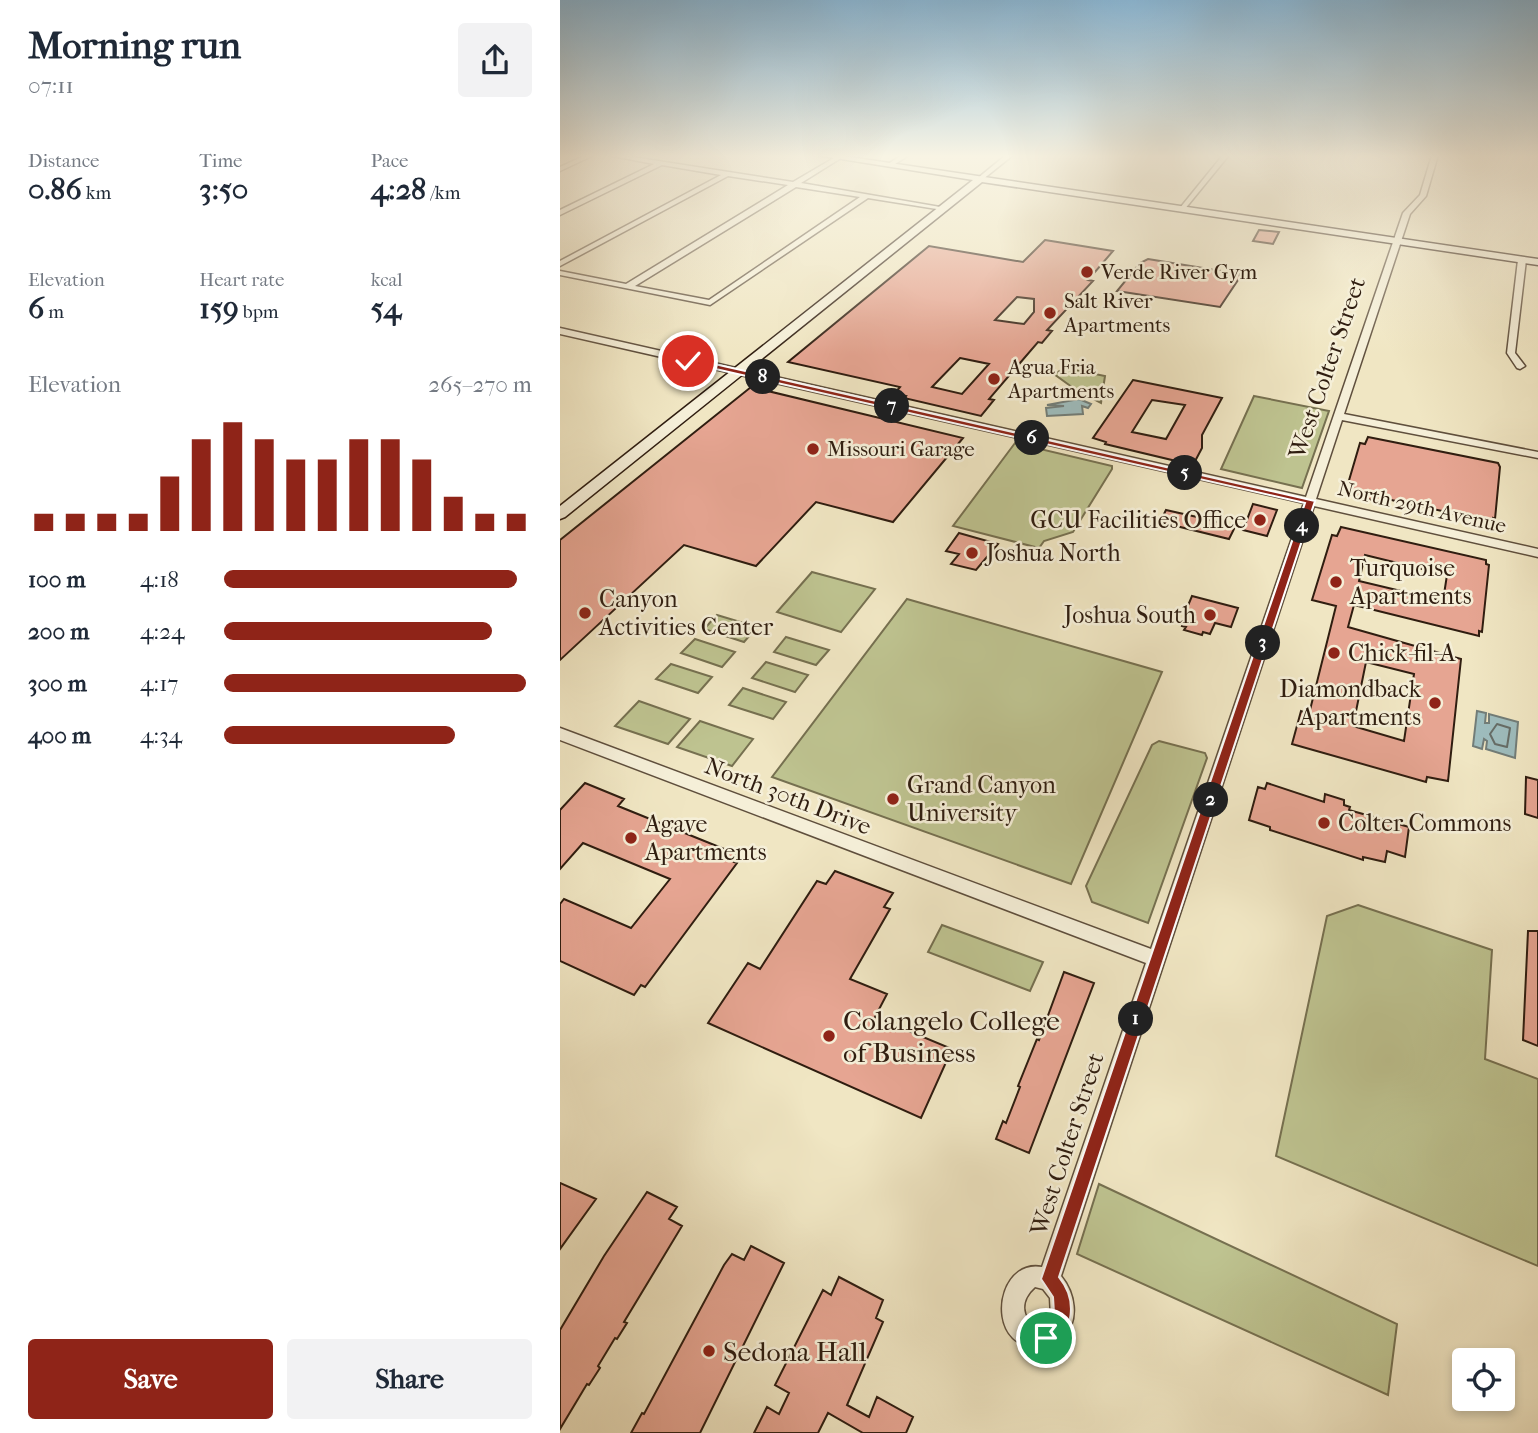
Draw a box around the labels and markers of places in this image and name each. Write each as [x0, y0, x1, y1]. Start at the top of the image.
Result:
place label: Verde River Gym [1100, 260, 1258, 284]
marker: Verde River Gym [1079, 264, 1095, 280]
place label: Salt River Apartments [1063, 289, 1171, 337]
marker: Salt River Apartments [1042, 305, 1058, 321]
pin [658, 331, 718, 391]
place label: Agua Fria Apartments [1007, 355, 1115, 403]
pin: 8 [746, 360, 780, 394]
marker: Agua Fria Apartments [986, 371, 1002, 387]
pin: 7 [874, 388, 910, 424]
pin: 6 [1014, 420, 1050, 456]
place label: Missouri Garage [827, 437, 975, 461]
marker: Missouri Garage [805, 441, 821, 457]
pin: 5 [1168, 456, 1202, 490]
place label: GCU Facilities Office [1030, 506, 1246, 534]
pin: 4 [1284, 508, 1320, 544]
marker: GCU Facilities Office [1252, 512, 1268, 528]
place label: Joshua North [984, 539, 1121, 567]
marker: Joshua North [964, 545, 980, 561]
place label: Turquoise Apartments [1349, 554, 1472, 610]
marker: Turquoise Apartments [1328, 574, 1344, 590]
place label: Canyon Activities Center [598, 585, 774, 641]
place label: Joshua South [1062, 601, 1197, 629]
marker: Canyon Activities Center [577, 605, 593, 621]
marker: Joshua South [1202, 607, 1218, 623]
pin: 3 [1246, 626, 1280, 660]
place label: Chick-fil-A [1348, 639, 1456, 667]
marker: Chick-fil-A [1326, 645, 1342, 661]
place label: Diamondback Apartments [1279, 675, 1422, 731]
marker: Diamondback Apartments [1427, 695, 1443, 711]
place label: Grand Canyon University [907, 771, 1056, 827]
pin: 2 [1194, 782, 1228, 818]
marker: Grand Canyon University [885, 791, 901, 807]
place label: Colter Commons [1338, 809, 1511, 837]
place label: Agave Apartments [644, 810, 767, 866]
marker: Colter Commons [1316, 815, 1332, 831]
marker: Agave Apartments [623, 830, 639, 846]
pin: 1 [1118, 1002, 1154, 1036]
place label: Colangelo College of Business [843, 1004, 1060, 1069]
marker: Colangelo College of Business [821, 1028, 837, 1044]
pin [1016, 1308, 1076, 1368]
place label: Sedona Hall [723, 1335, 867, 1368]
marker: Sedona Hall [701, 1343, 717, 1359]

